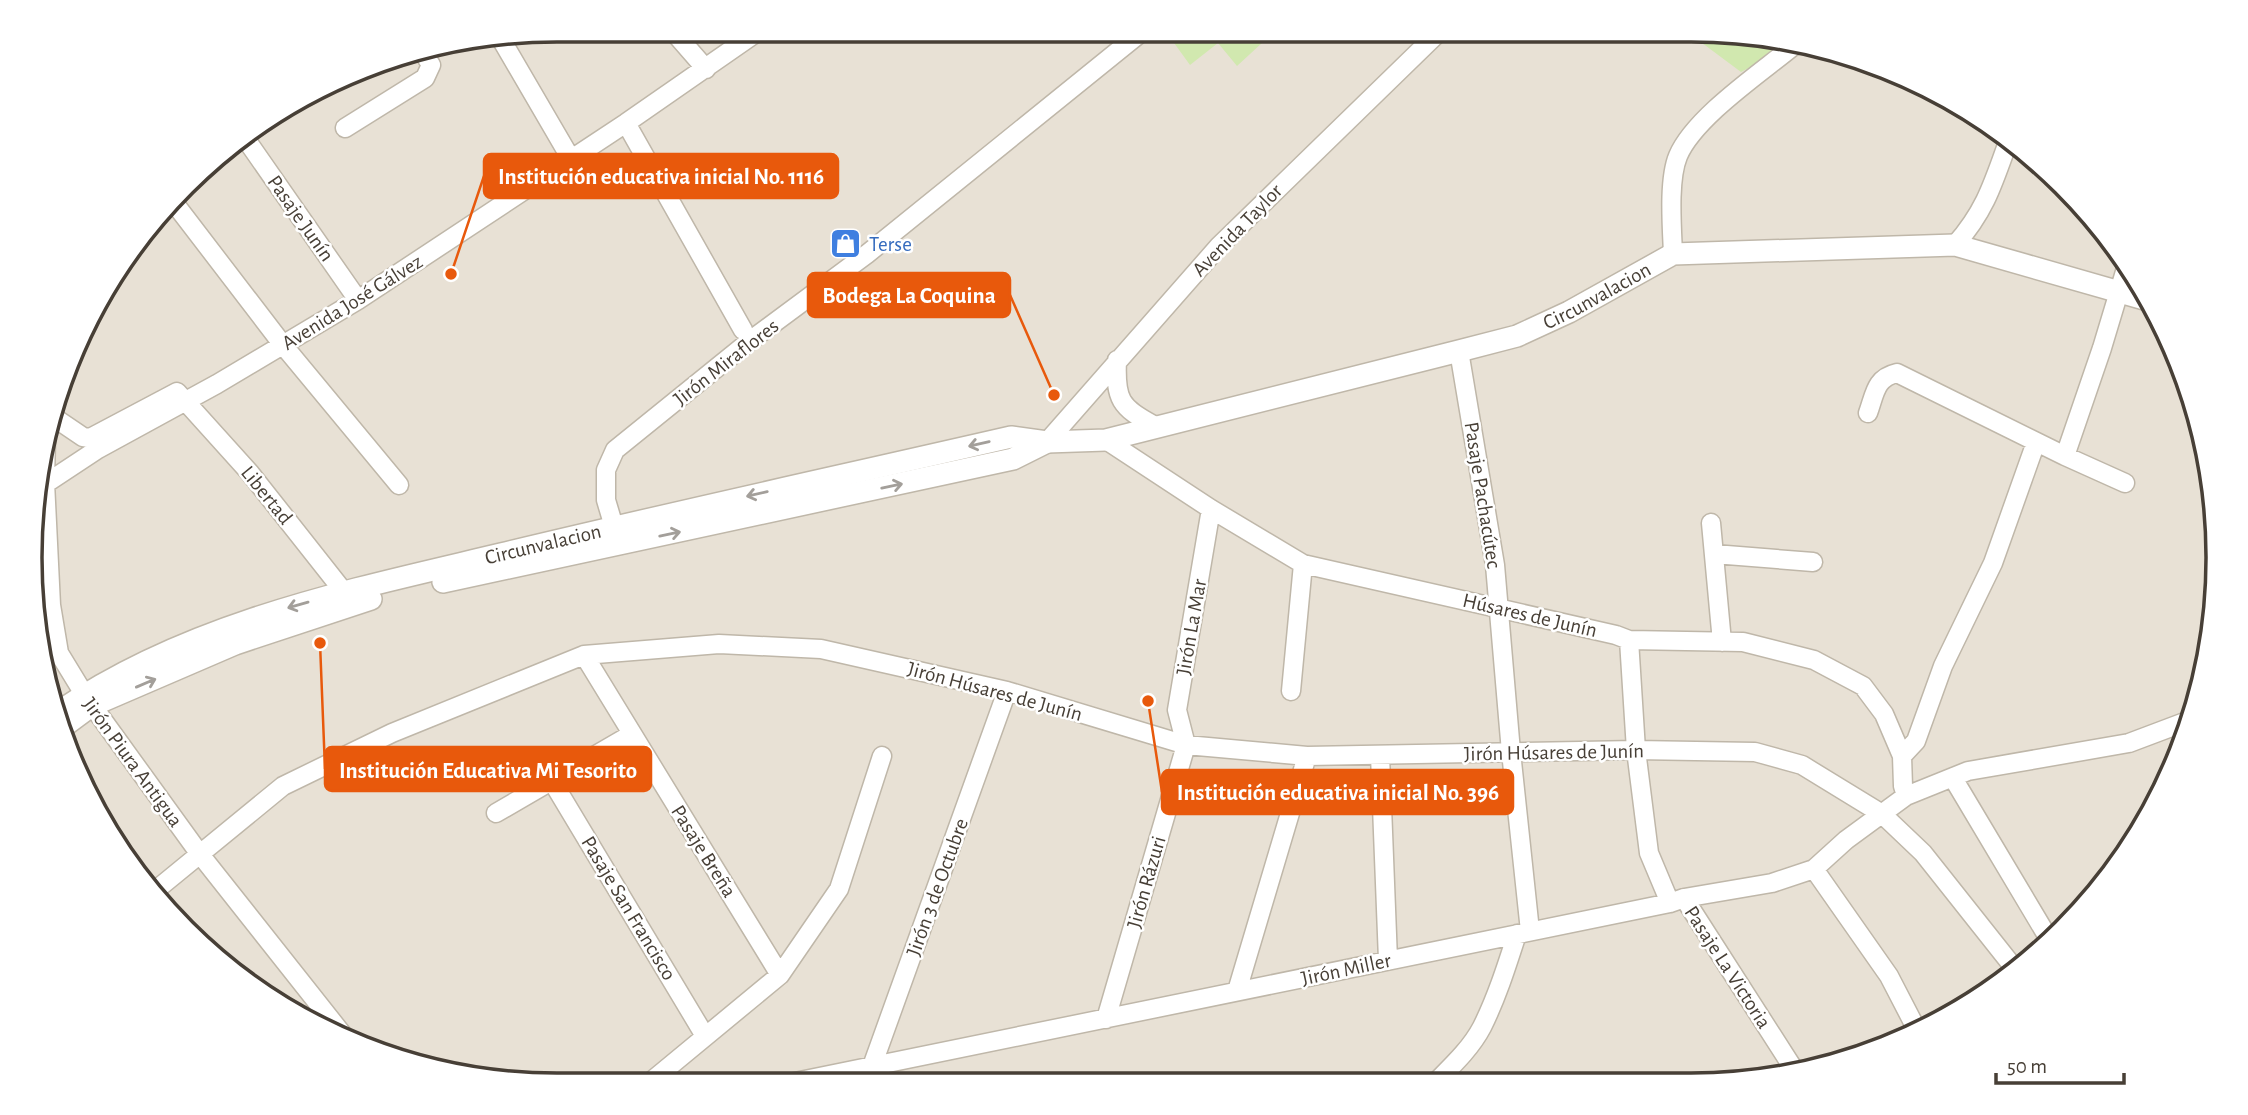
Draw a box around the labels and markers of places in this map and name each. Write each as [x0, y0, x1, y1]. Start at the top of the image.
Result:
callout: Institución educativa inicial No. 1116 [484, 154, 838, 198]
shop icon: Terse [829, 227, 863, 261]
place label: Terse [869, 234, 912, 255]
callout: Bodega La Coquina [808, 273, 1010, 317]
callout: Institución Educativa Mi Tesorito [325, 747, 651, 791]
callout: Institución educativa inicial No. 396 [1162, 770, 1513, 814]

